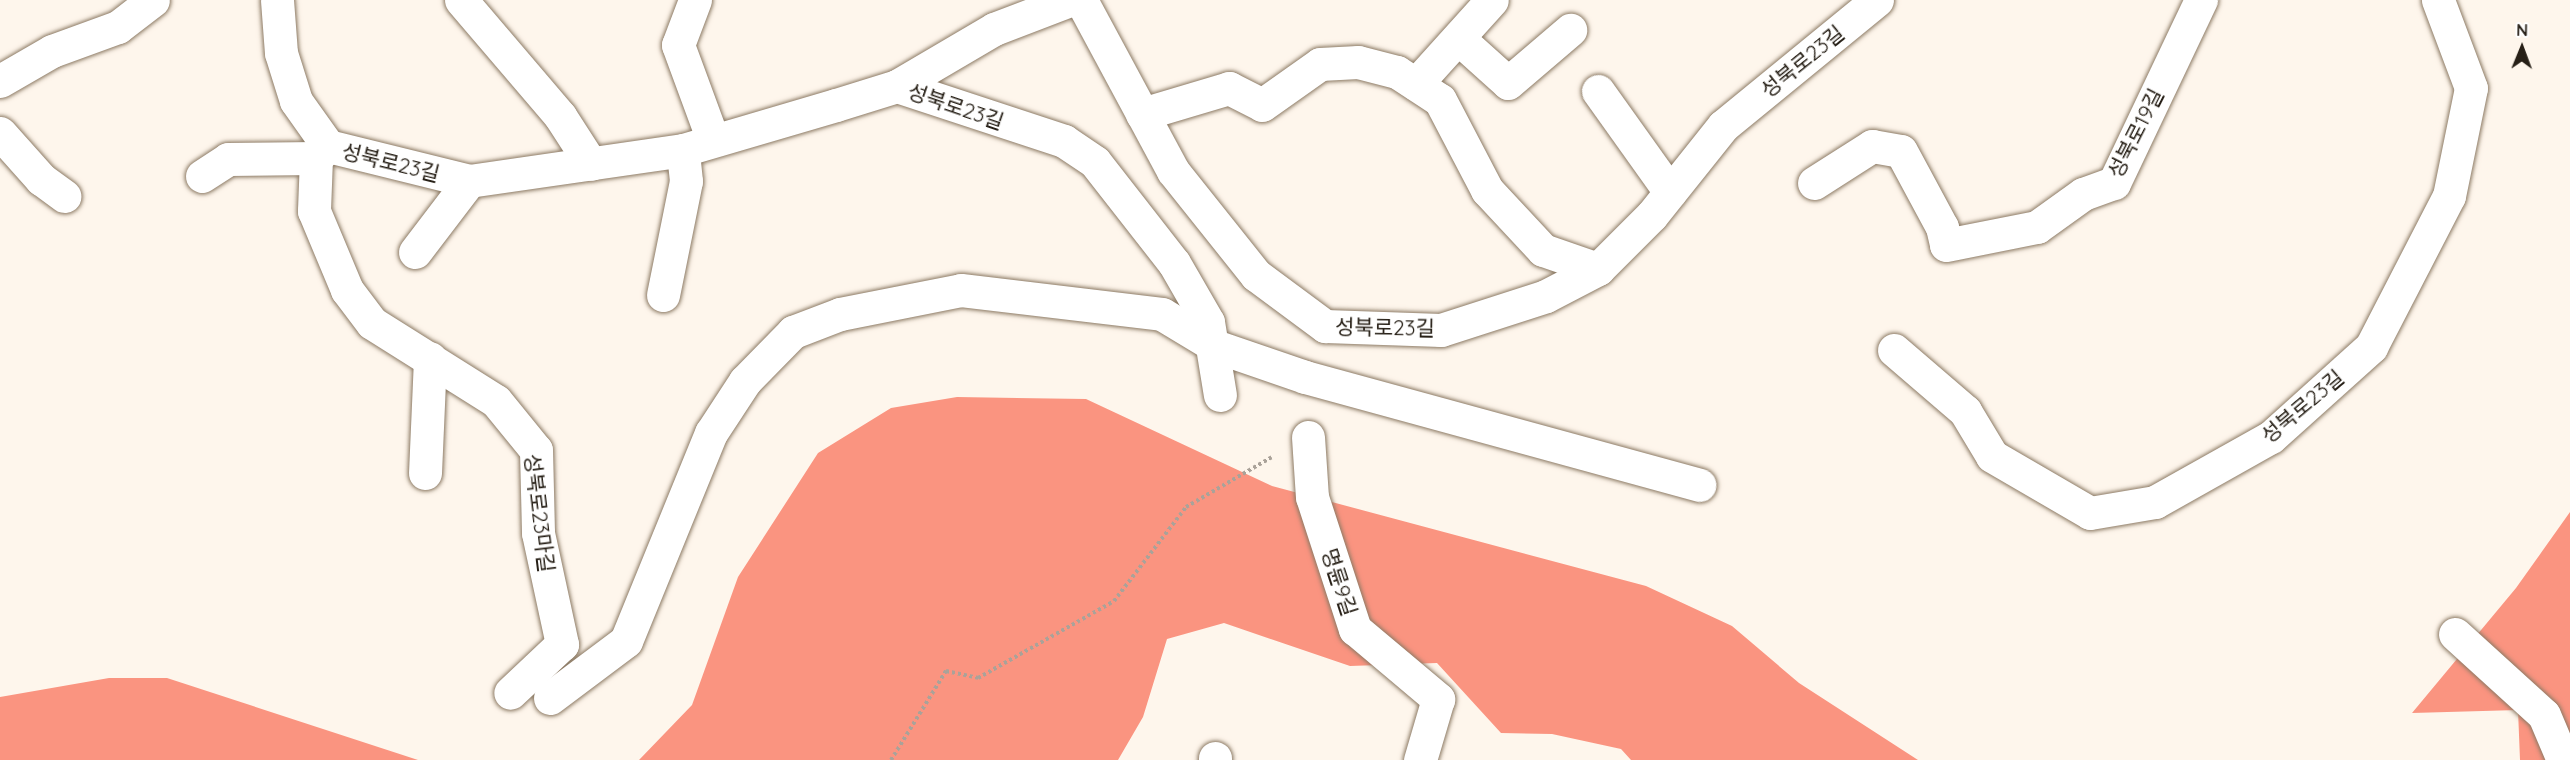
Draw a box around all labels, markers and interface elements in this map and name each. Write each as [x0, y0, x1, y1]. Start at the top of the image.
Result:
north arrow [2492, 18, 2552, 78]
street label: 성북로23길 [1755, 20, 1849, 102]
text: N [2516, 20, 2528, 40]
street label: 성북로23길 [905, 78, 1007, 134]
street label: 성북로19길 [2102, 84, 2168, 182]
street label: 성북로23길 [339, 138, 443, 186]
street label: 성북로23길 [1335, 314, 1435, 340]
street label: 성북로23길 [2256, 364, 2348, 448]
street label: 성북로23마길 [520, 452, 560, 574]
street label: 명륜9길 [1317, 545, 1363, 619]

